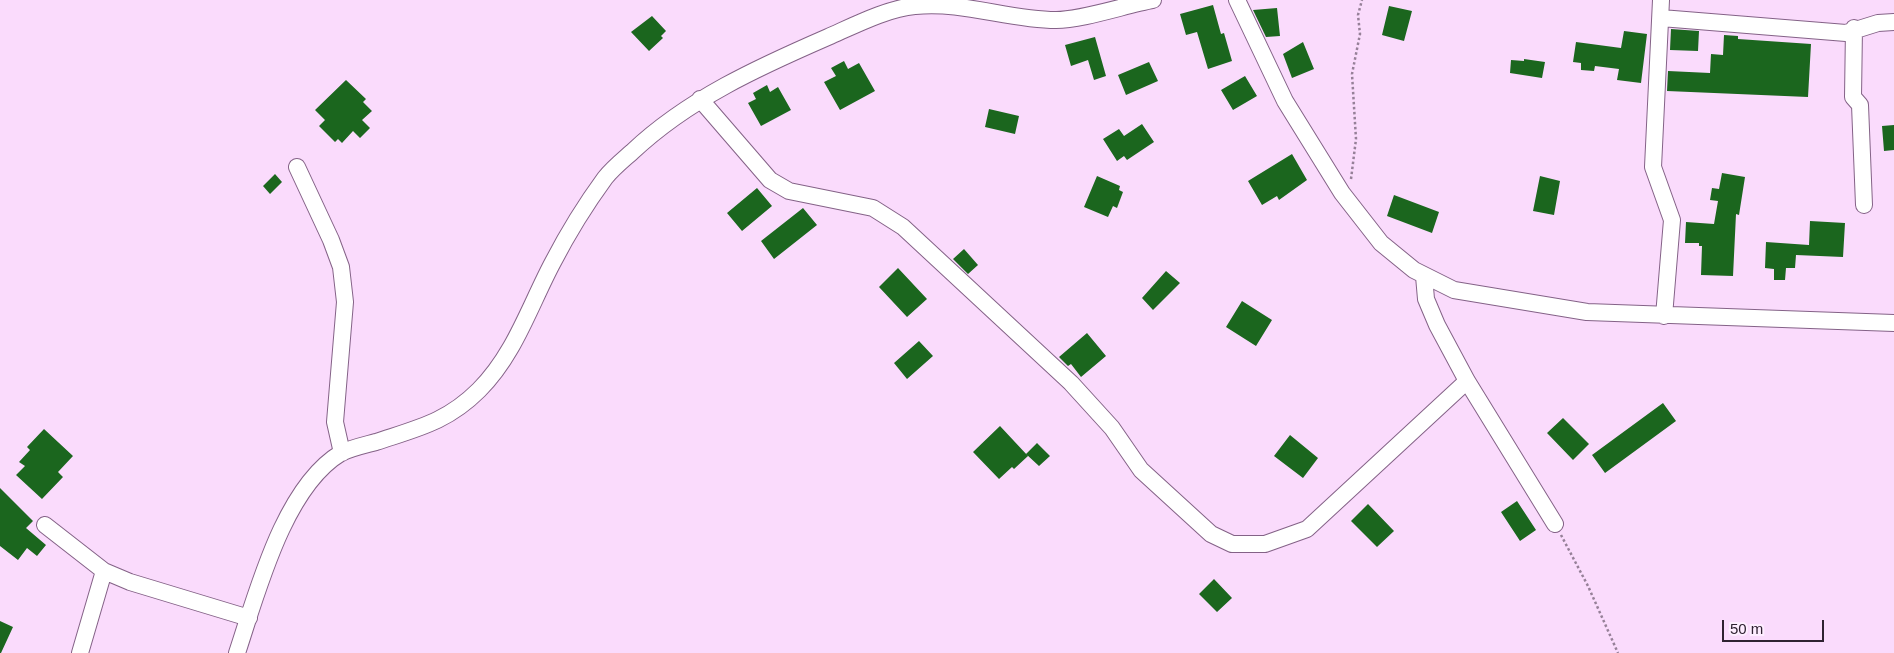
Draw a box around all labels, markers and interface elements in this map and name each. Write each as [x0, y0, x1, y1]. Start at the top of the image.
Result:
scale bar [1724, 610, 1826, 642]
text: 50 m [1730, 620, 1763, 637]

